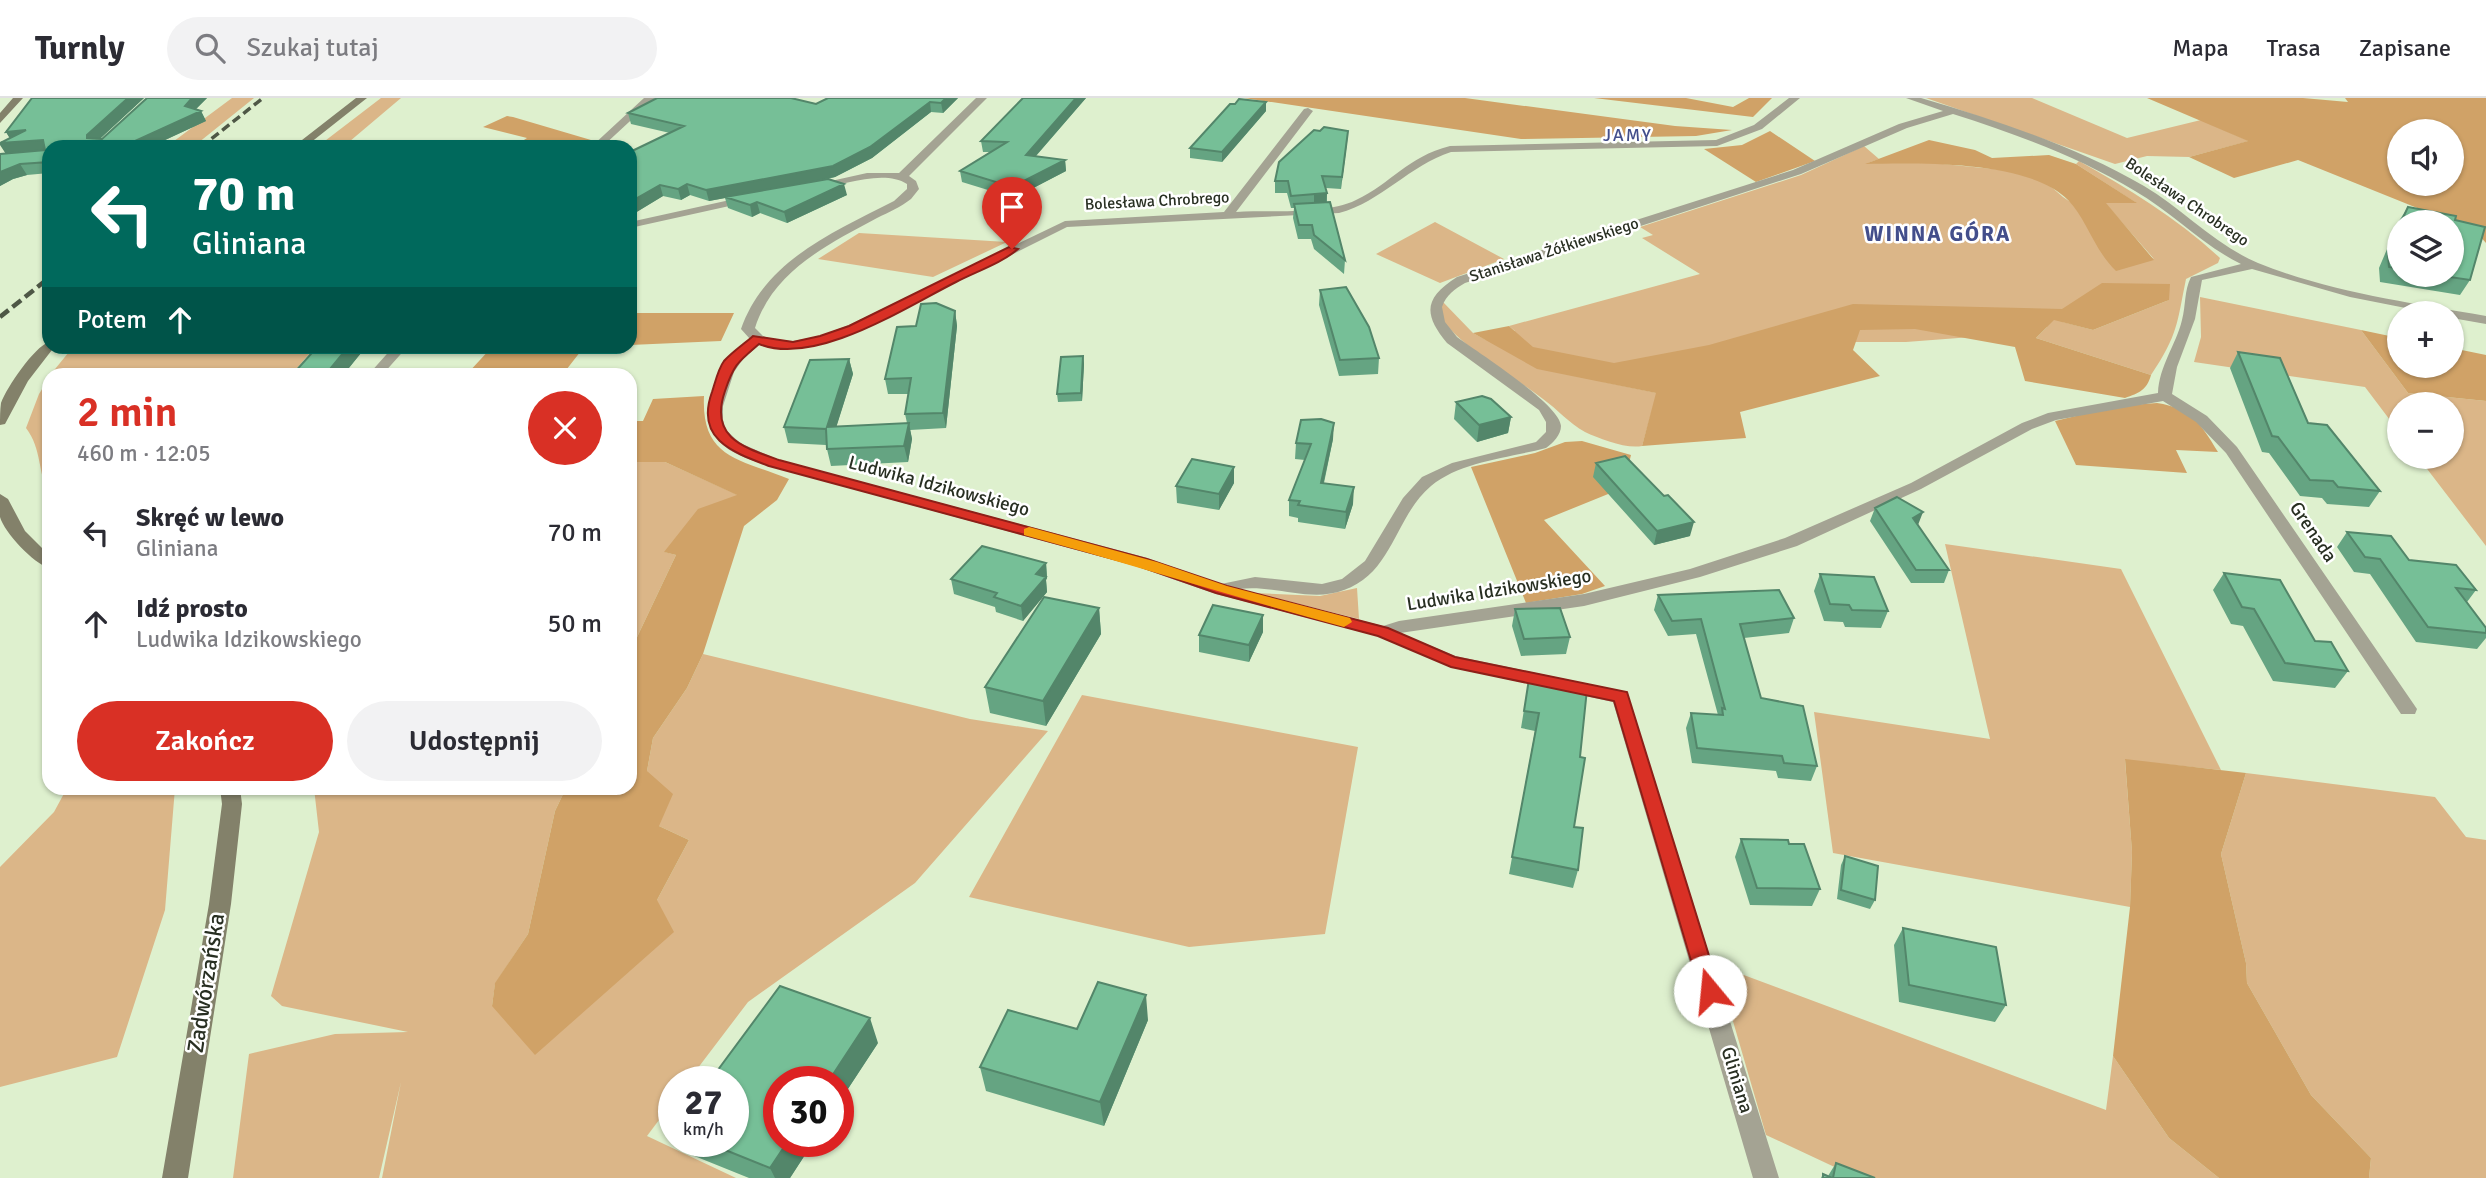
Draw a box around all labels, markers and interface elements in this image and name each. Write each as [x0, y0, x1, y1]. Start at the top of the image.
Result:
search box [167, 17, 657, 80]
text: Turnly [35, 28, 125, 69]
icon: search [191, 29, 229, 67]
text: Szukaj tutaj [247, 32, 379, 64]
text: Mapa [2172, 33, 2229, 63]
text: Trasa [2267, 33, 2321, 63]
text: Zapisane [2359, 33, 2451, 63]
map controls [2387, 119, 2464, 469]
button: sound [2387, 119, 2464, 196]
district label: JAMY [1603, 124, 1653, 146]
street label: Bolesława Chrobrego [2121, 153, 2253, 251]
text: 70 m [192, 164, 295, 224]
icon: left [77, 168, 168, 259]
pin [982, 177, 1042, 249]
street label: Bolesława Chrobrego [1084, 187, 1230, 215]
icon: arrive [993, 188, 1031, 226]
button: layers [2387, 210, 2464, 287]
street label: Stanisława Żółkiewskiego [1467, 213, 1641, 287]
district label: WINNA GÓRA [1865, 220, 2011, 247]
text: Gliniana [192, 224, 307, 263]
icon: ahead [161, 301, 199, 339]
button: + [2387, 301, 2464, 378]
text: Potem [77, 304, 147, 336]
text: 2 min [77, 387, 178, 438]
button: close [528, 391, 602, 465]
button: − [2387, 392, 2464, 469]
text: 460 m · 12:05 [77, 439, 211, 468]
street label: Ludwika Idzikowskiego [846, 450, 1032, 522]
street label: Grenada [2284, 497, 2342, 567]
text: Skręć w lewo [136, 502, 284, 534]
icon: left [77, 514, 115, 552]
text: 70 m [547, 517, 602, 549]
text: Gliniana [136, 534, 218, 563]
street label: Ludwika Idzikowskiego [1405, 564, 1593, 616]
text: Idź prosto [136, 593, 248, 625]
icon: ahead [77, 605, 115, 643]
text: 50 m [547, 608, 602, 640]
text: Ludwika Idzikowskiego [136, 625, 362, 654]
button: Zakończ [77, 701, 333, 781]
button: Udostępnij [347, 701, 602, 781]
street label: Zadwórzańska [181, 911, 231, 1055]
position arrow [1673, 954, 1747, 1028]
street label: Gliniana [1716, 1044, 1758, 1116]
speed limit sign: 30 [763, 1066, 854, 1157]
text: 27 [685, 1081, 722, 1124]
text: km/h [683, 1118, 724, 1140]

